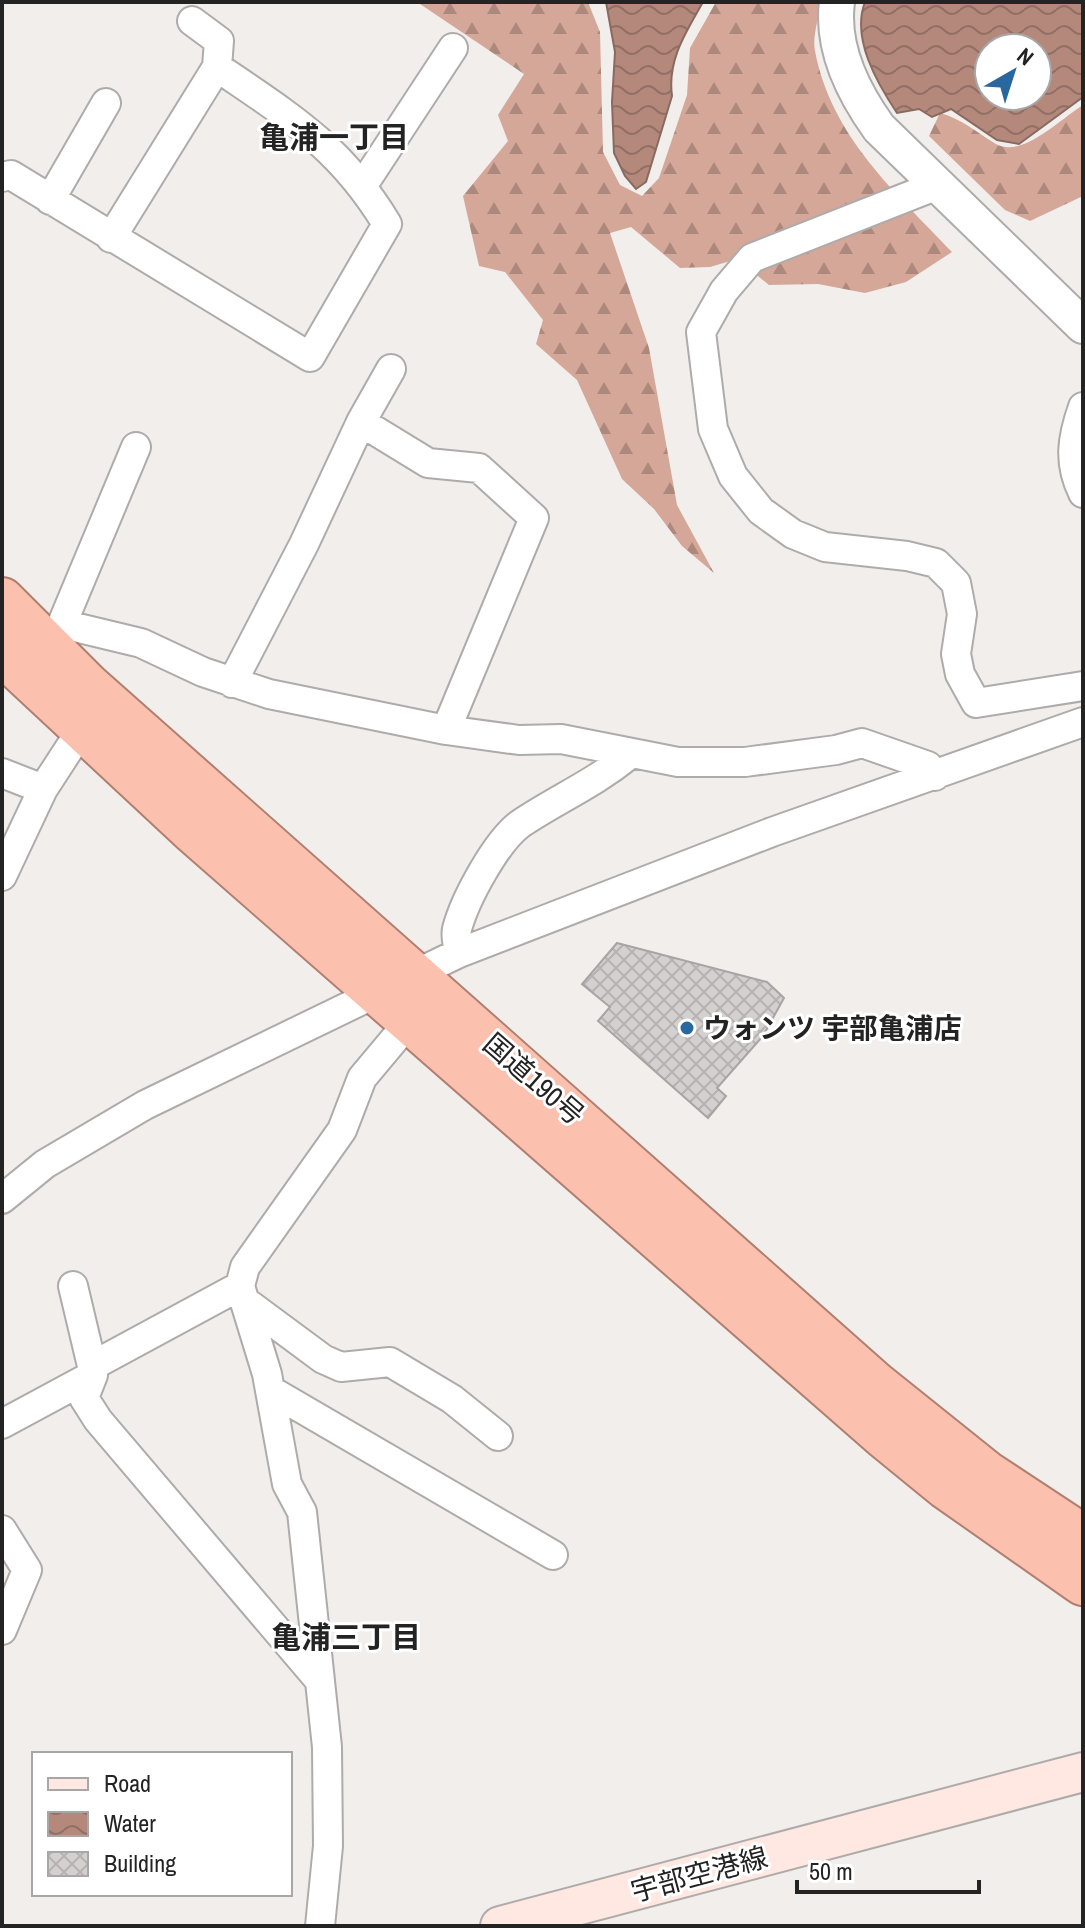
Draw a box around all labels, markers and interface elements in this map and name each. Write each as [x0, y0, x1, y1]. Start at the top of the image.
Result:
north arrow [973, 32, 1053, 112]
text: N [1011, 41, 1040, 72]
district label: 亀浦一丁目 [259, 117, 409, 157]
place label: ウォンツ 宇部亀浦店 [703, 1009, 961, 1047]
marker: ウォンツ 宇部亀浦店 [678, 1019, 696, 1037]
street label: 国道190号 [475, 1025, 593, 1133]
district label: 亀浦三丁目 [271, 1617, 421, 1657]
legend [32, 1752, 292, 1896]
text: Road [104, 1767, 151, 1799]
text: Water [104, 1807, 156, 1839]
street label: 宇部空港線 [626, 1838, 772, 1910]
scale bar [797, 1844, 979, 1894]
text: Building [104, 1847, 176, 1879]
text: 50 m [809, 1855, 853, 1887]

